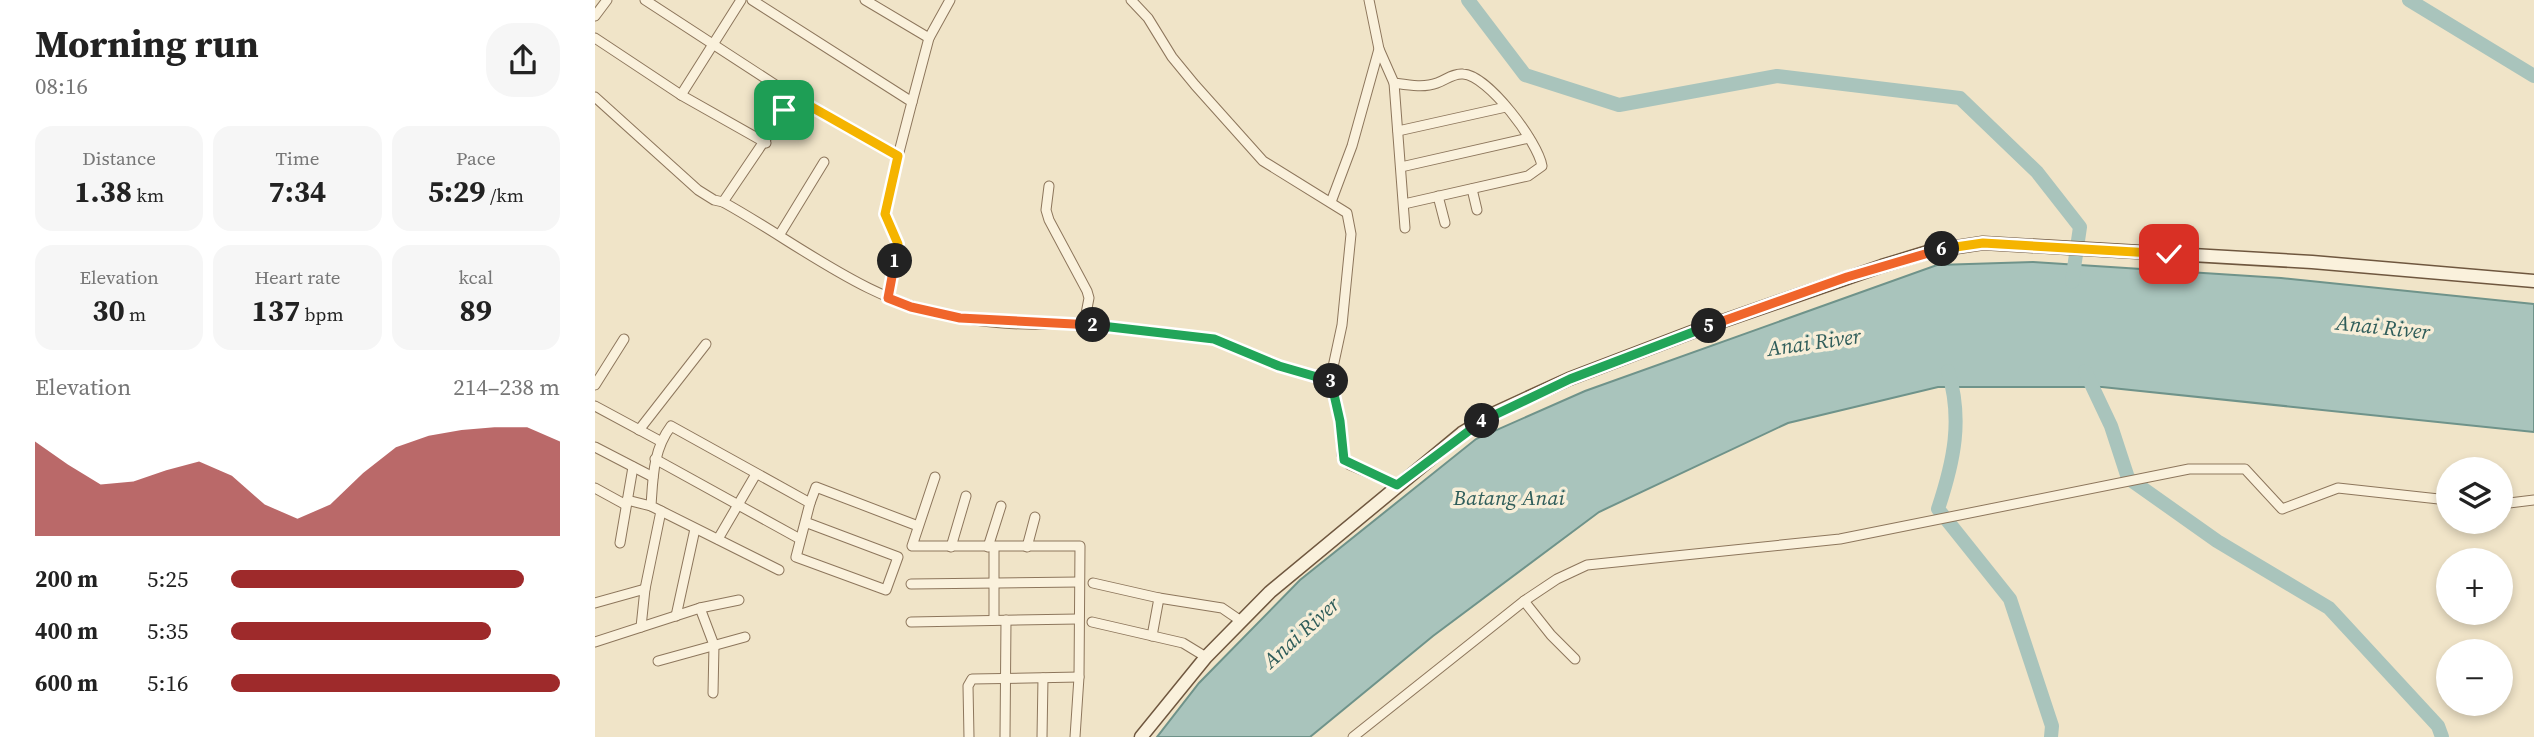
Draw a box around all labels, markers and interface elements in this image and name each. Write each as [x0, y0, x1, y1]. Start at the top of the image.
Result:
text: Morning run [35, 18, 259, 70]
button: share [486, 23, 560, 97]
text: 08:16 [35, 70, 88, 102]
pin [754, 80, 814, 140]
icon: arrive [765, 91, 803, 129]
text: Distance [82, 145, 156, 171]
text: Time [276, 145, 319, 171]
text: Pace [456, 145, 496, 171]
text: 1.38 [74, 171, 132, 212]
text: 7:34 [269, 171, 326, 212]
text: 5:29 [428, 171, 486, 212]
text: km [132, 182, 164, 208]
text: /km [486, 182, 524, 208]
pin [2139, 224, 2199, 284]
pin: 6 [1925, 232, 1959, 266]
text: 6 [1936, 235, 1947, 261]
icon: check [2150, 235, 2188, 273]
pin: 1 [877, 244, 913, 278]
text: 1 [889, 247, 900, 273]
text: Elevation [79, 264, 159, 290]
text: Heart rate [254, 264, 341, 290]
text: kcal [459, 264, 493, 290]
text: 30 [92, 290, 125, 331]
text: 137 [251, 290, 300, 331]
text: 89 [460, 290, 492, 331]
text: m [125, 301, 146, 327]
text: bpm [300, 301, 344, 327]
pin: 2 [1075, 308, 1111, 342]
pin: 5 [1691, 308, 1727, 344]
water label: Anai River [2334, 308, 2432, 346]
text: 2 [1087, 311, 1098, 337]
text: 5 [1703, 312, 1714, 338]
water label: Anai River [1764, 321, 1863, 363]
pin: 3 [1313, 364, 1349, 398]
text: 3 [1325, 367, 1336, 393]
text: Elevation [35, 371, 131, 403]
text: 214–238 m [453, 371, 560, 403]
pin: 4 [1465, 404, 1499, 438]
text: 4 [1476, 407, 1487, 433]
map controls [2436, 457, 2513, 716]
button: layers [2436, 457, 2513, 534]
water label: Batang Anai [1452, 483, 1565, 512]
button: + [2436, 548, 2513, 625]
text: 200 m [35, 563, 98, 595]
text: 5:25 [147, 563, 188, 595]
water label: Anai River [1256, 589, 1346, 675]
text: 400 m [35, 615, 98, 647]
text: 5:35 [147, 615, 188, 647]
button: − [2436, 639, 2513, 716]
text: 600 m [35, 667, 98, 699]
text: 5:16 [147, 667, 188, 699]

